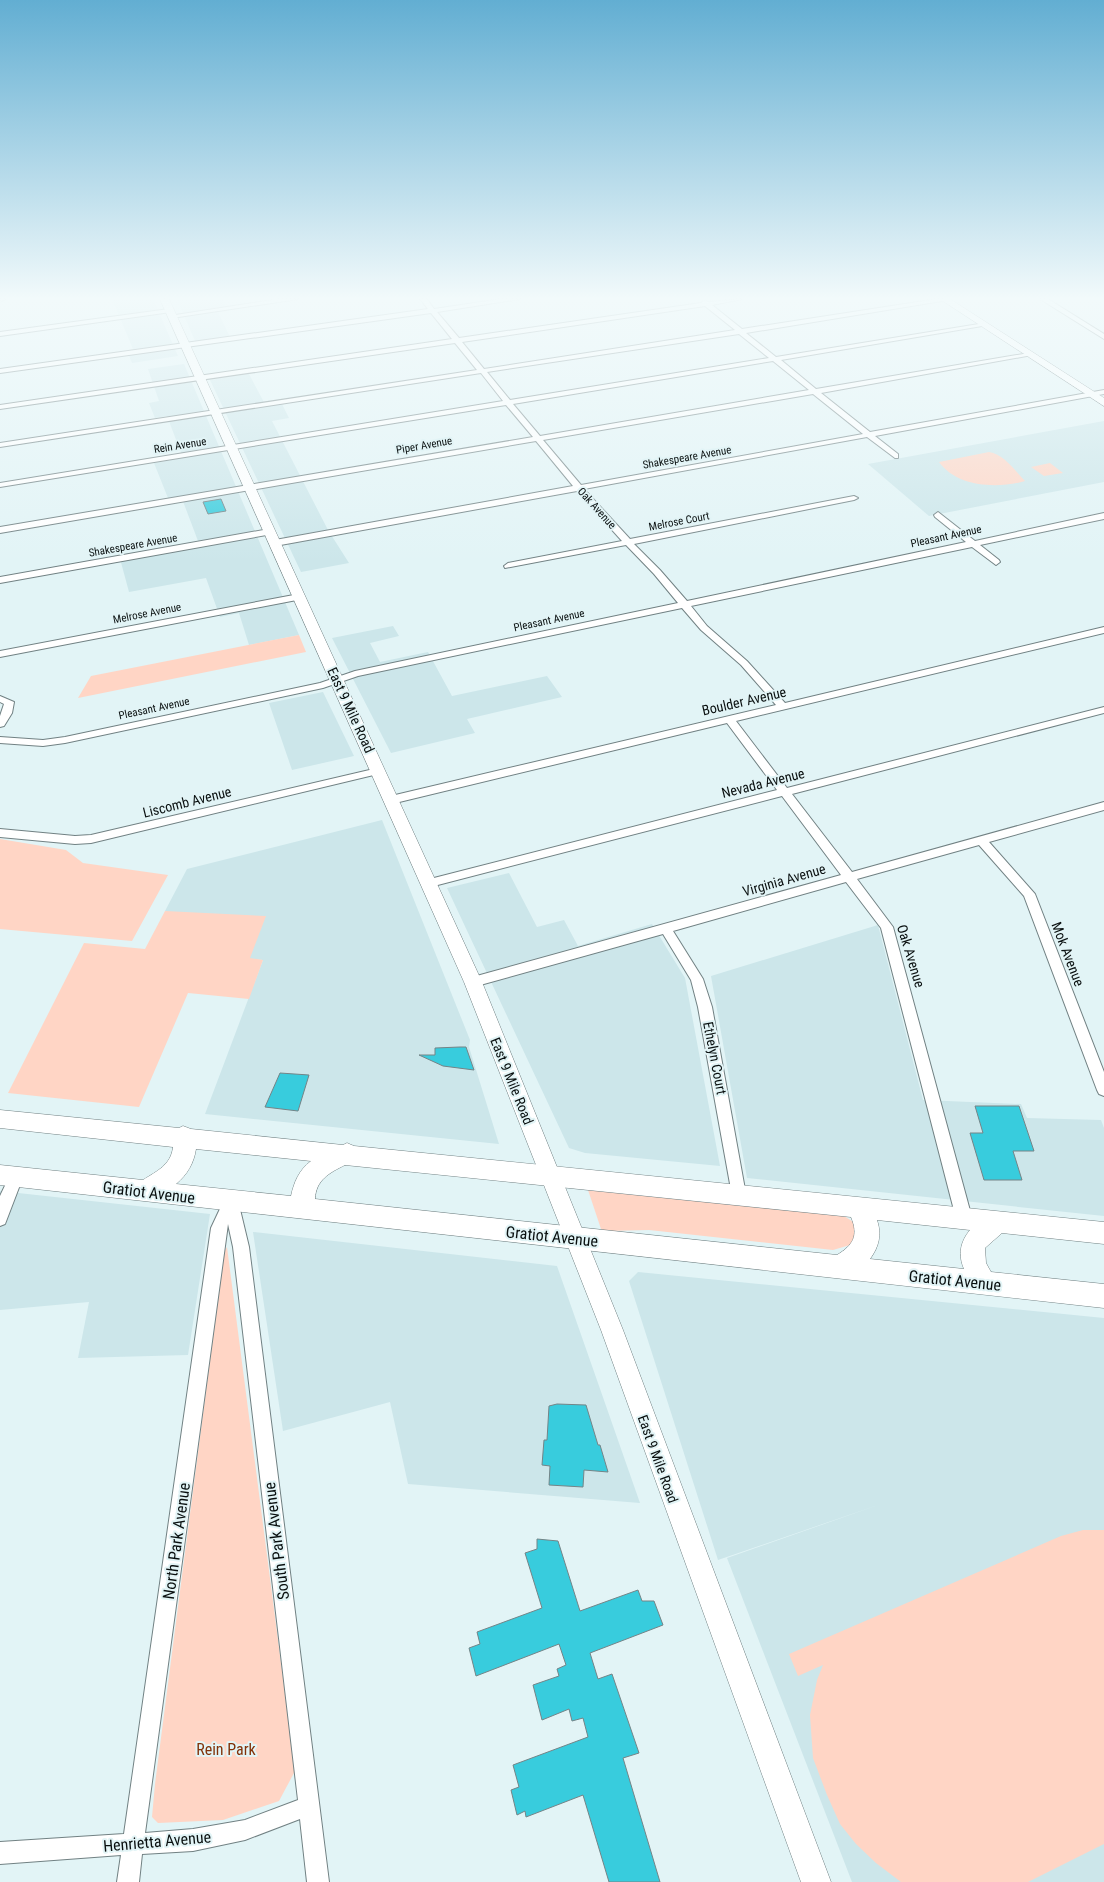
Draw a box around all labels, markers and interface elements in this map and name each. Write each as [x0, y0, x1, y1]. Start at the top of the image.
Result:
street label: Piper Avenue [395, 434, 453, 457]
street label: Rein Avenue [153, 435, 207, 456]
street label: Shakespeare Avenue [642, 443, 732, 472]
street label: Oak Avenue [575, 485, 619, 532]
street label: Melrose Court [648, 509, 710, 534]
street label: Pleasant Avenue [909, 523, 983, 550]
street label: Shakespeare Avenue [88, 531, 178, 560]
street label: Melrose Avenue [112, 601, 182, 626]
street label: Pleasant Avenue [512, 607, 586, 634]
street label: East 9 Mile Road [324, 665, 378, 755]
street label: Boulder Avenue [700, 683, 788, 718]
street label: Pleasant Avenue [117, 695, 191, 722]
street label: Nevada Avenue [720, 765, 807, 801]
street label: Liscomb Avenue [141, 783, 233, 821]
street label: Virginia Avenue [741, 860, 828, 899]
street label: Mok Avenue [1048, 920, 1088, 989]
street label: Oak Avenue [894, 923, 928, 990]
street label: Ethelyn Court [700, 1020, 730, 1096]
street label: East 9 Mile Road [487, 1035, 537, 1127]
street label: Gratiot Avenue [102, 1177, 196, 1208]
street label: Gratiot Avenue [505, 1222, 599, 1251]
street label: Gratiot Avenue [908, 1266, 1002, 1295]
street label: East 9 Mile Road [635, 1413, 681, 1505]
street label: South Park Avenue [260, 1481, 293, 1601]
street label: North Park Avenue [159, 1482, 194, 1601]
park label: Rein Park [196, 1740, 257, 1759]
street label: Henrietta Avenue [102, 1827, 212, 1856]

